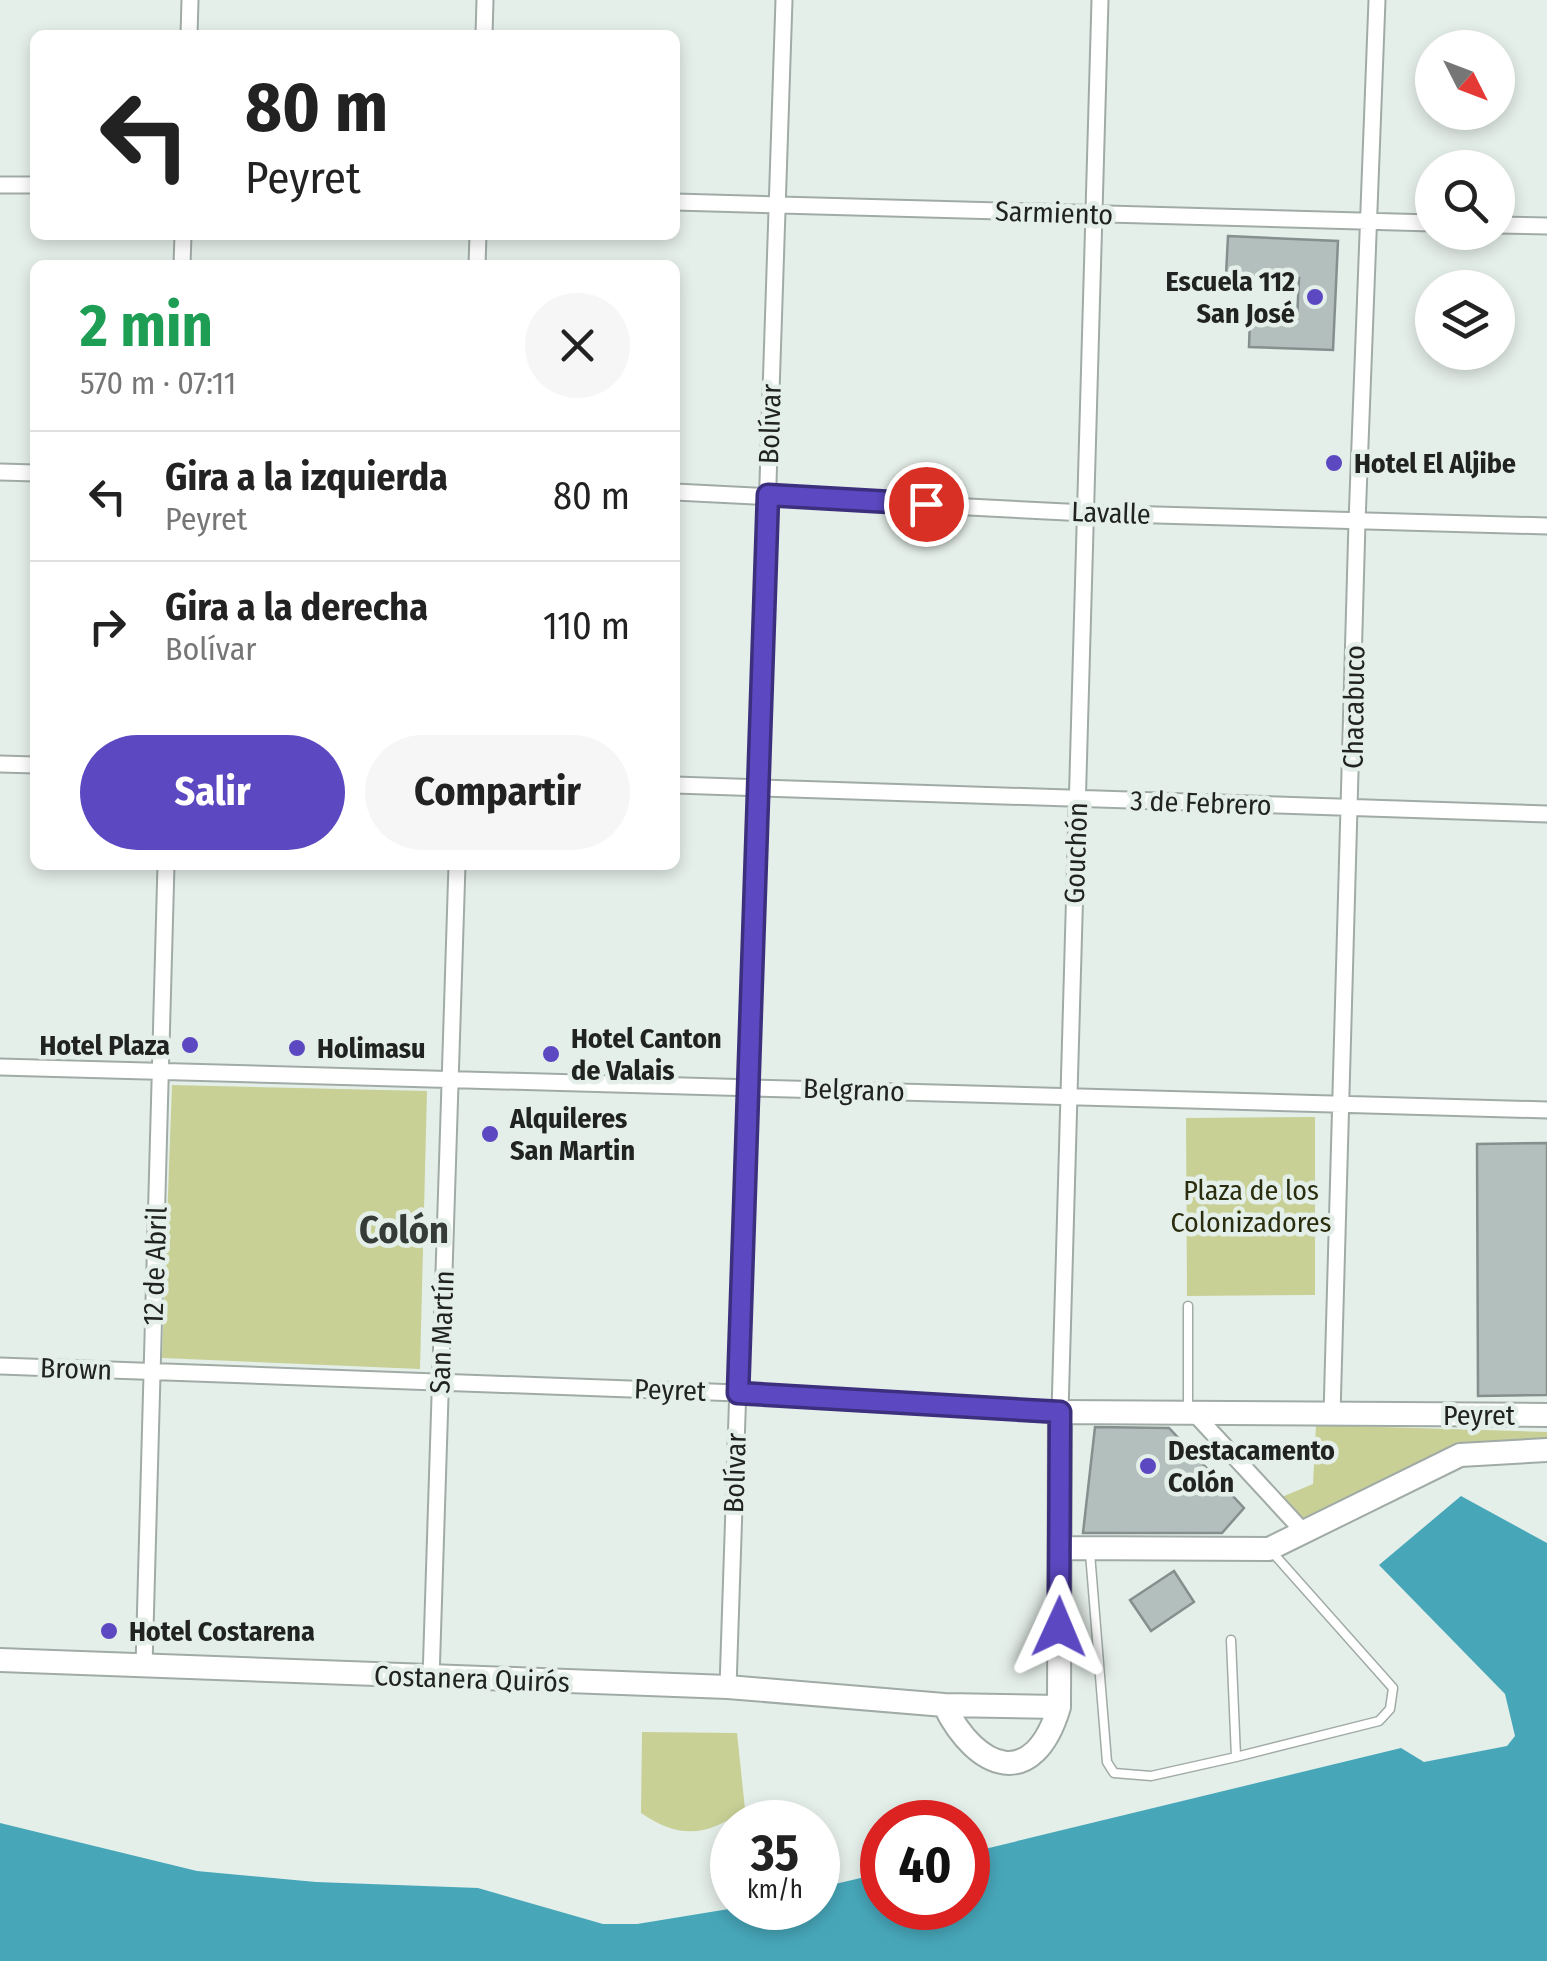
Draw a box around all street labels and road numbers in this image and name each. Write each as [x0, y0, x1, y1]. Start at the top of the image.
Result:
street label: Sarmiento [994, 194, 1114, 232]
street label: Bolívar [752, 383, 788, 465]
street label: Lavalle [1071, 495, 1151, 531]
street label: Chacabuco [1336, 645, 1372, 769]
street label: 3 de Febrero [1130, 784, 1272, 822]
street label: Gouchón [1058, 802, 1094, 904]
street label: Belgrano [803, 1072, 905, 1108]
street label: 12 de Abril [136, 1206, 174, 1326]
street label: San Martín [423, 1270, 461, 1394]
street label: Brown [39, 1351, 113, 1387]
street label: Peyret [633, 1372, 707, 1408]
street label: Peyret [1443, 1399, 1516, 1432]
street label: Bolívar [717, 1432, 753, 1514]
street label: Costanera Quirós [374, 1659, 570, 1699]

